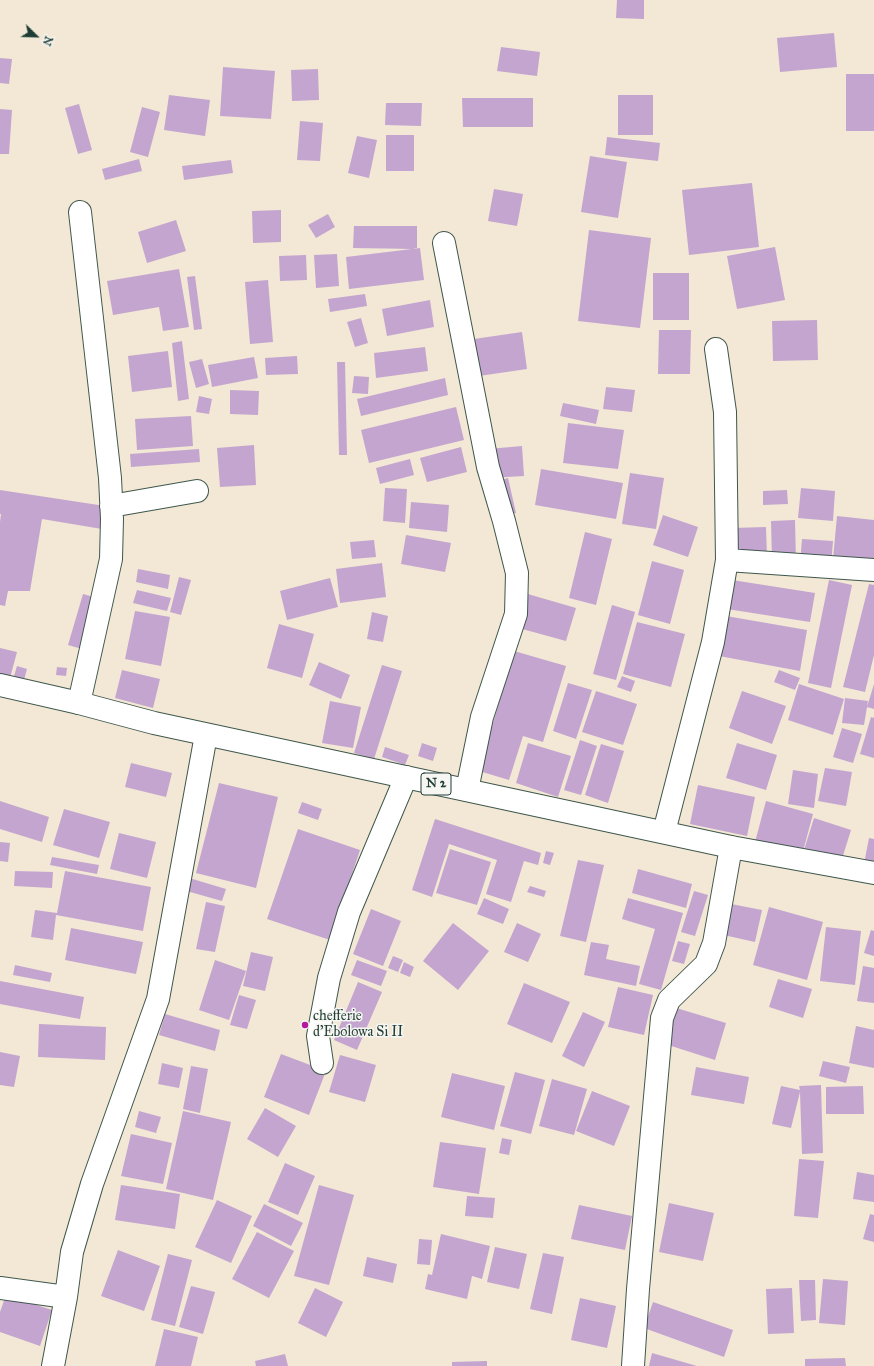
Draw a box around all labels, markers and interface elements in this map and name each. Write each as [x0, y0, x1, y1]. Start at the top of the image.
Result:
north arrow [16, 16, 56, 56]
text: N [40, 34, 55, 48]
road number: N 2 [421, 773, 451, 795]
place label: chefferie d'Ebolowa Si II [313, 1009, 403, 1042]
marker: chefferie d'Ebolowa Si II [300, 1020, 310, 1030]

